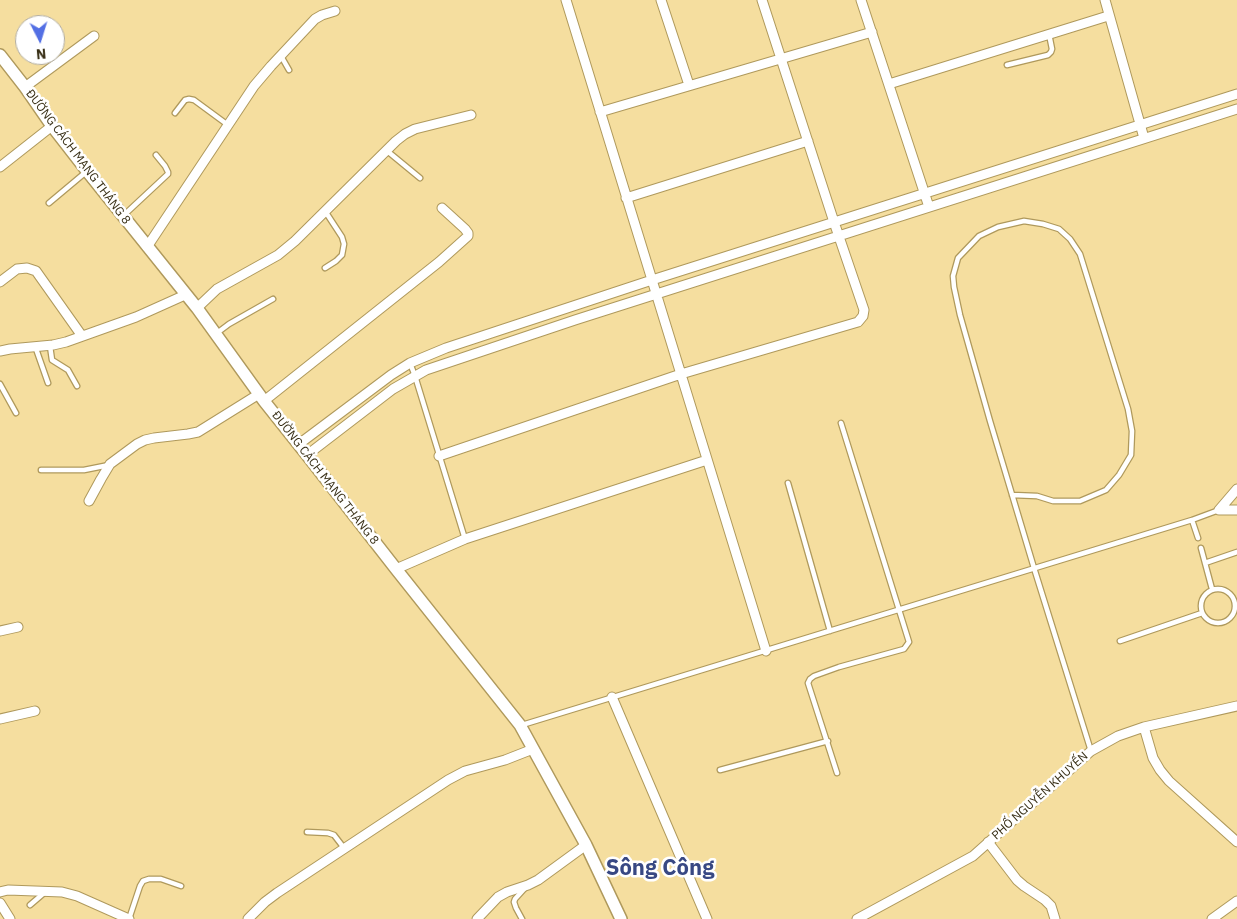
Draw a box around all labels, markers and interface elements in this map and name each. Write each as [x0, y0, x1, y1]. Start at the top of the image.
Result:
north arrow [15, 15, 65, 65]
text: N [35, 45, 47, 63]
street label: ĐƯỜNG CÁCH MẠNG THÁNG 8 [23, 87, 133, 227]
street label: ĐƯỜNG CÁCH MẠNG THÁNG 8 [269, 409, 381, 547]
street label: PHỐ NGUYỄN KHUYẾN [989, 749, 1091, 843]
district label: Sông Công [606, 856, 714, 882]

